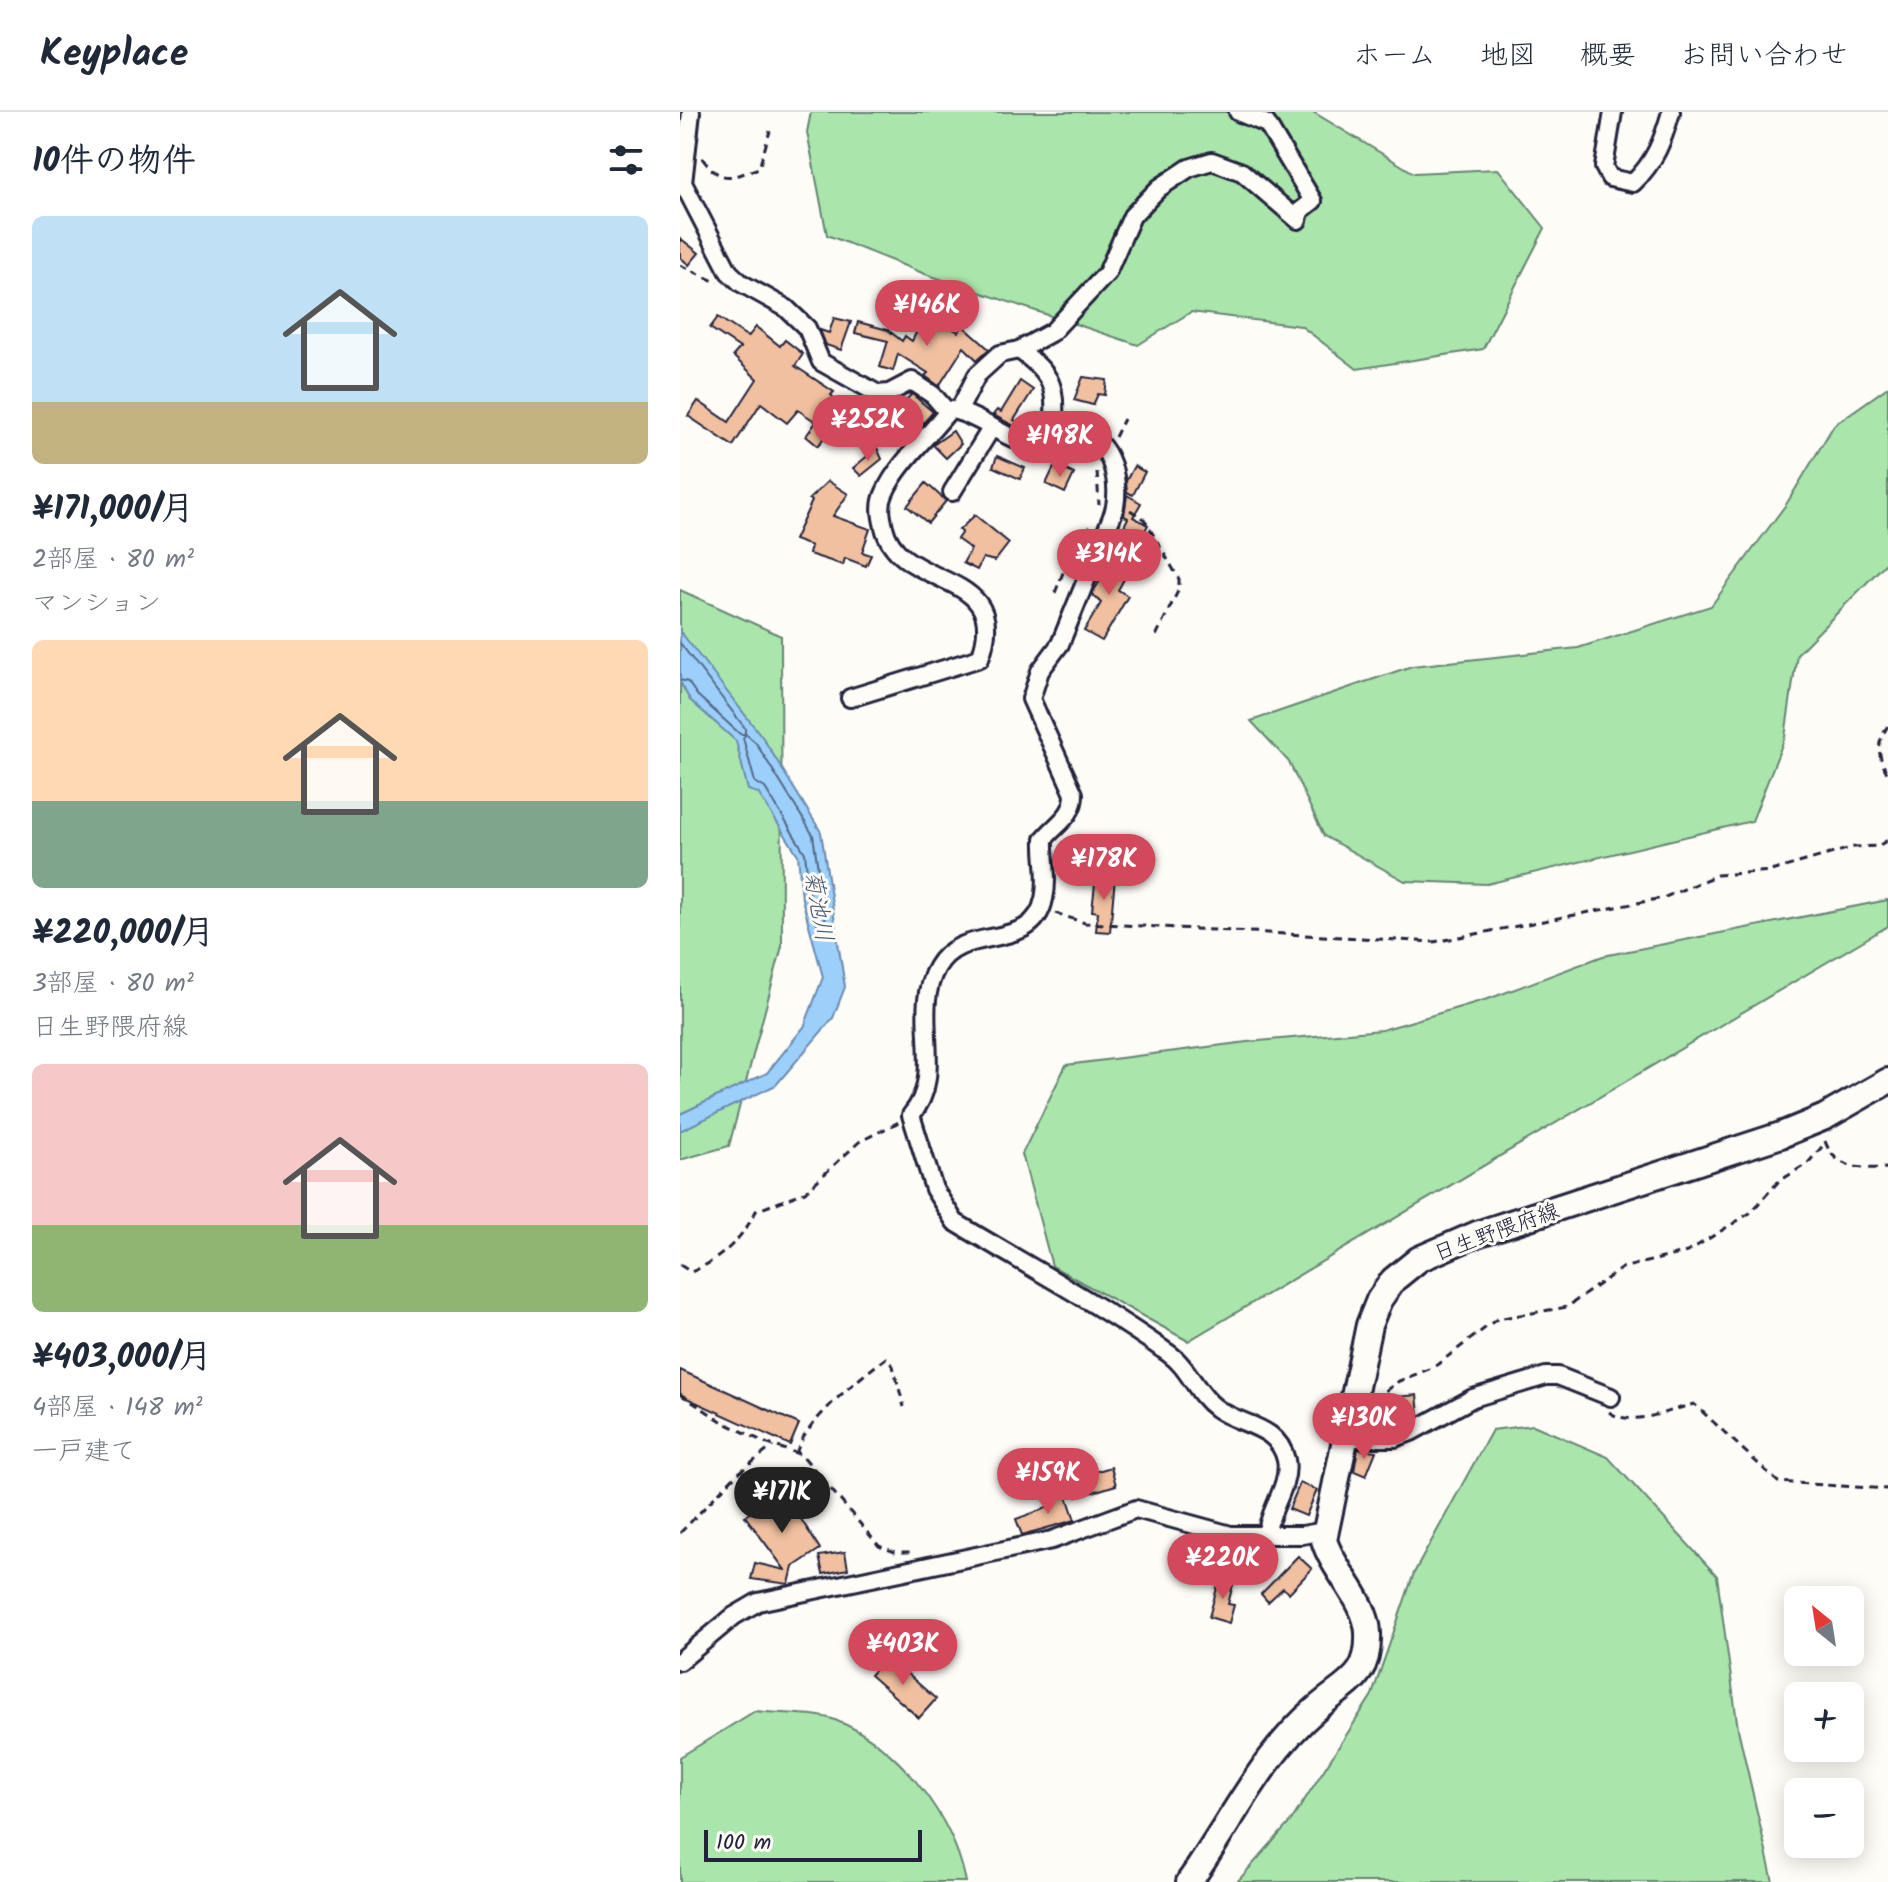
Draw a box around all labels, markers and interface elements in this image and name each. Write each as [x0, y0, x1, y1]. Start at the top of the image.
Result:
text: Keyplace [40, 25, 188, 85]
text: ホーム [1353, 34, 1436, 79]
text: 地図 [1480, 34, 1536, 79]
text: 概要 [1580, 34, 1636, 79]
text: お問い合わせ [1680, 34, 1848, 79]
text: 10件の物件 [32, 135, 196, 189]
icon: filters [604, 138, 648, 182]
icon: home [268, 268, 412, 412]
pin: ¥146K [871, 280, 983, 348]
text: ¥146K [893, 285, 961, 327]
pin: ¥252K [812, 395, 924, 463]
text: ¥252K [830, 400, 906, 442]
pin: ¥198K [1004, 411, 1116, 479]
text: ¥198K [1026, 416, 1094, 458]
text: ¥171,000/月 [32, 483, 194, 537]
pin: ¥314K [1053, 529, 1165, 597]
text: ¥314K [1075, 534, 1143, 576]
text: 2部屋 · 80 m² [32, 539, 194, 581]
text: マンション [32, 583, 161, 625]
icon: home [268, 692, 412, 836]
pin: ¥178K [1048, 834, 1160, 902]
text: ¥178K [1070, 839, 1138, 881]
water label: 菊池川 [792, 867, 843, 945]
text: ¥220,000/月 [32, 907, 215, 961]
text: 3部屋 · 80 m² [32, 963, 194, 1005]
text: 日生野隈府線 [32, 1007, 188, 1049]
icon: home [268, 1116, 412, 1260]
street label: 日生野隈府線 [1429, 1194, 1565, 1272]
text: ¥403,000/月 [32, 1331, 212, 1385]
text: 4部屋 · 148 m² [32, 1387, 203, 1429]
pin: ¥130K [1308, 1393, 1420, 1461]
text: ¥130K [1330, 1398, 1398, 1440]
text: 一戸建て [32, 1431, 136, 1473]
pin: ¥159K [992, 1448, 1104, 1516]
text: ¥159K [1015, 1453, 1081, 1495]
pin: ¥171K [726, 1467, 838, 1535]
text: ¥171K [752, 1472, 812, 1514]
pin: ¥220K [1167, 1533, 1279, 1601]
text: ¥220K [1185, 1538, 1261, 1580]
north arrow [1784, 1586, 1864, 1666]
map controls [1784, 1586, 1864, 1858]
pin: ¥403K [847, 1619, 959, 1687]
text: ¥403K [866, 1624, 940, 1666]
button: + [1784, 1682, 1864, 1762]
button: − [1784, 1778, 1864, 1858]
scale bar [704, 1826, 922, 1862]
text: 100 m [716, 1826, 771, 1861]

